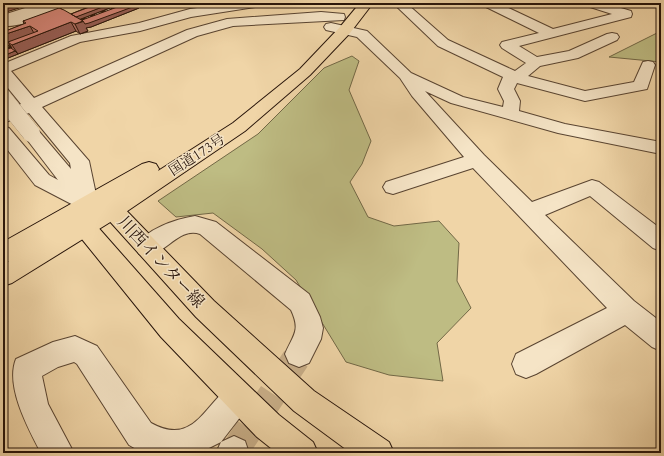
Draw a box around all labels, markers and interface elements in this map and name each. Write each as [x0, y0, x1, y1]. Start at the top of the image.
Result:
street label: 国道173号 [165, 130, 229, 180]
street label: 川西インター線 [112, 211, 210, 313]

